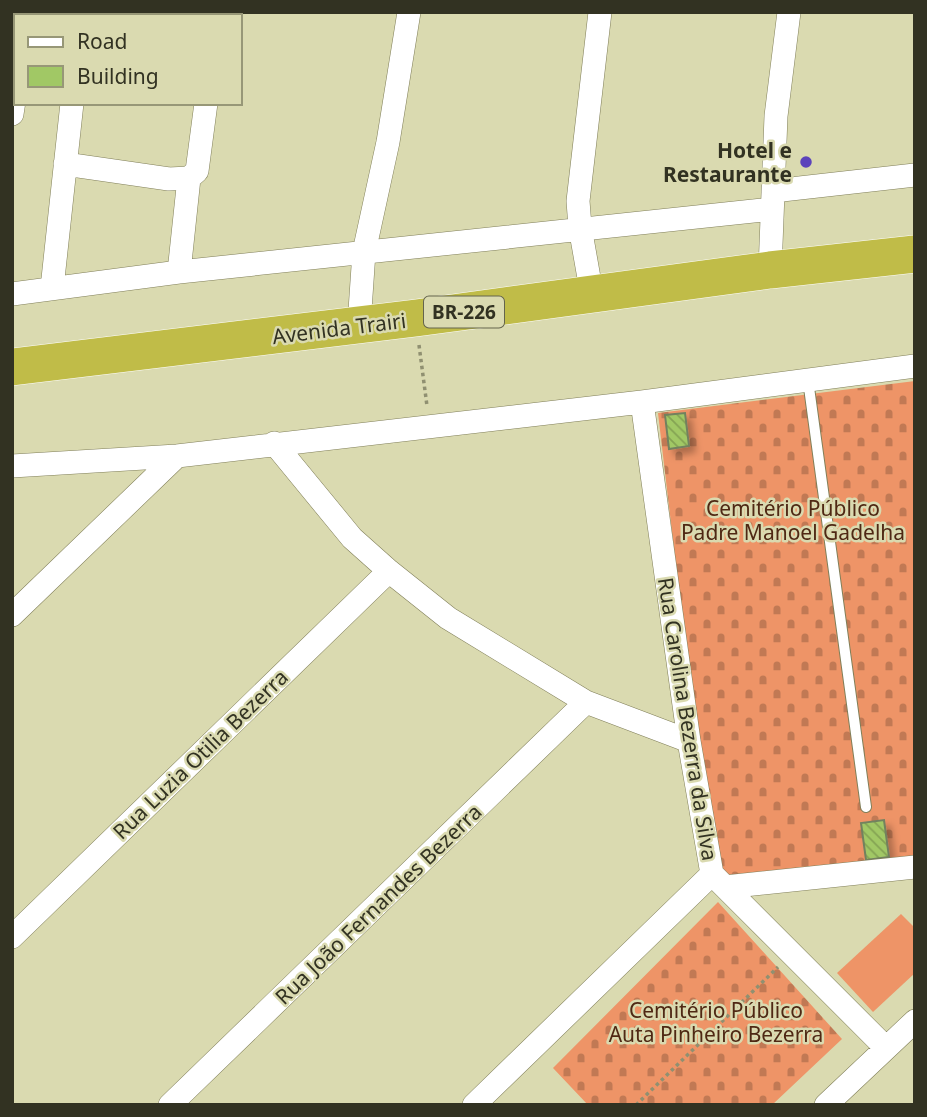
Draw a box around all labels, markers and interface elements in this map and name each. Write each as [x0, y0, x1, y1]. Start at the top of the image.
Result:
legend [14, 14, 242, 105]
text: Road [77, 27, 127, 55]
text: Building [77, 62, 159, 90]
place label: Hotel e Restaurante [663, 136, 792, 188]
marker: Hotel e Restaurante [798, 154, 814, 170]
road number: BR-226 [424, 296, 504, 328]
street label: Avenida Trairi [270, 306, 408, 350]
park label: Cemitério Público Padre Manoel Gadelha [681, 494, 905, 546]
street label: Rua Carolina Bezerra da Silva [652, 575, 724, 863]
street label: Rua Luzia Otilia Bezerra [106, 663, 294, 845]
street label: Rua João Fernandes Bezerra [269, 798, 487, 1010]
park label: Cemitério Público Auta Pinheiro Bezerra [609, 996, 823, 1048]

